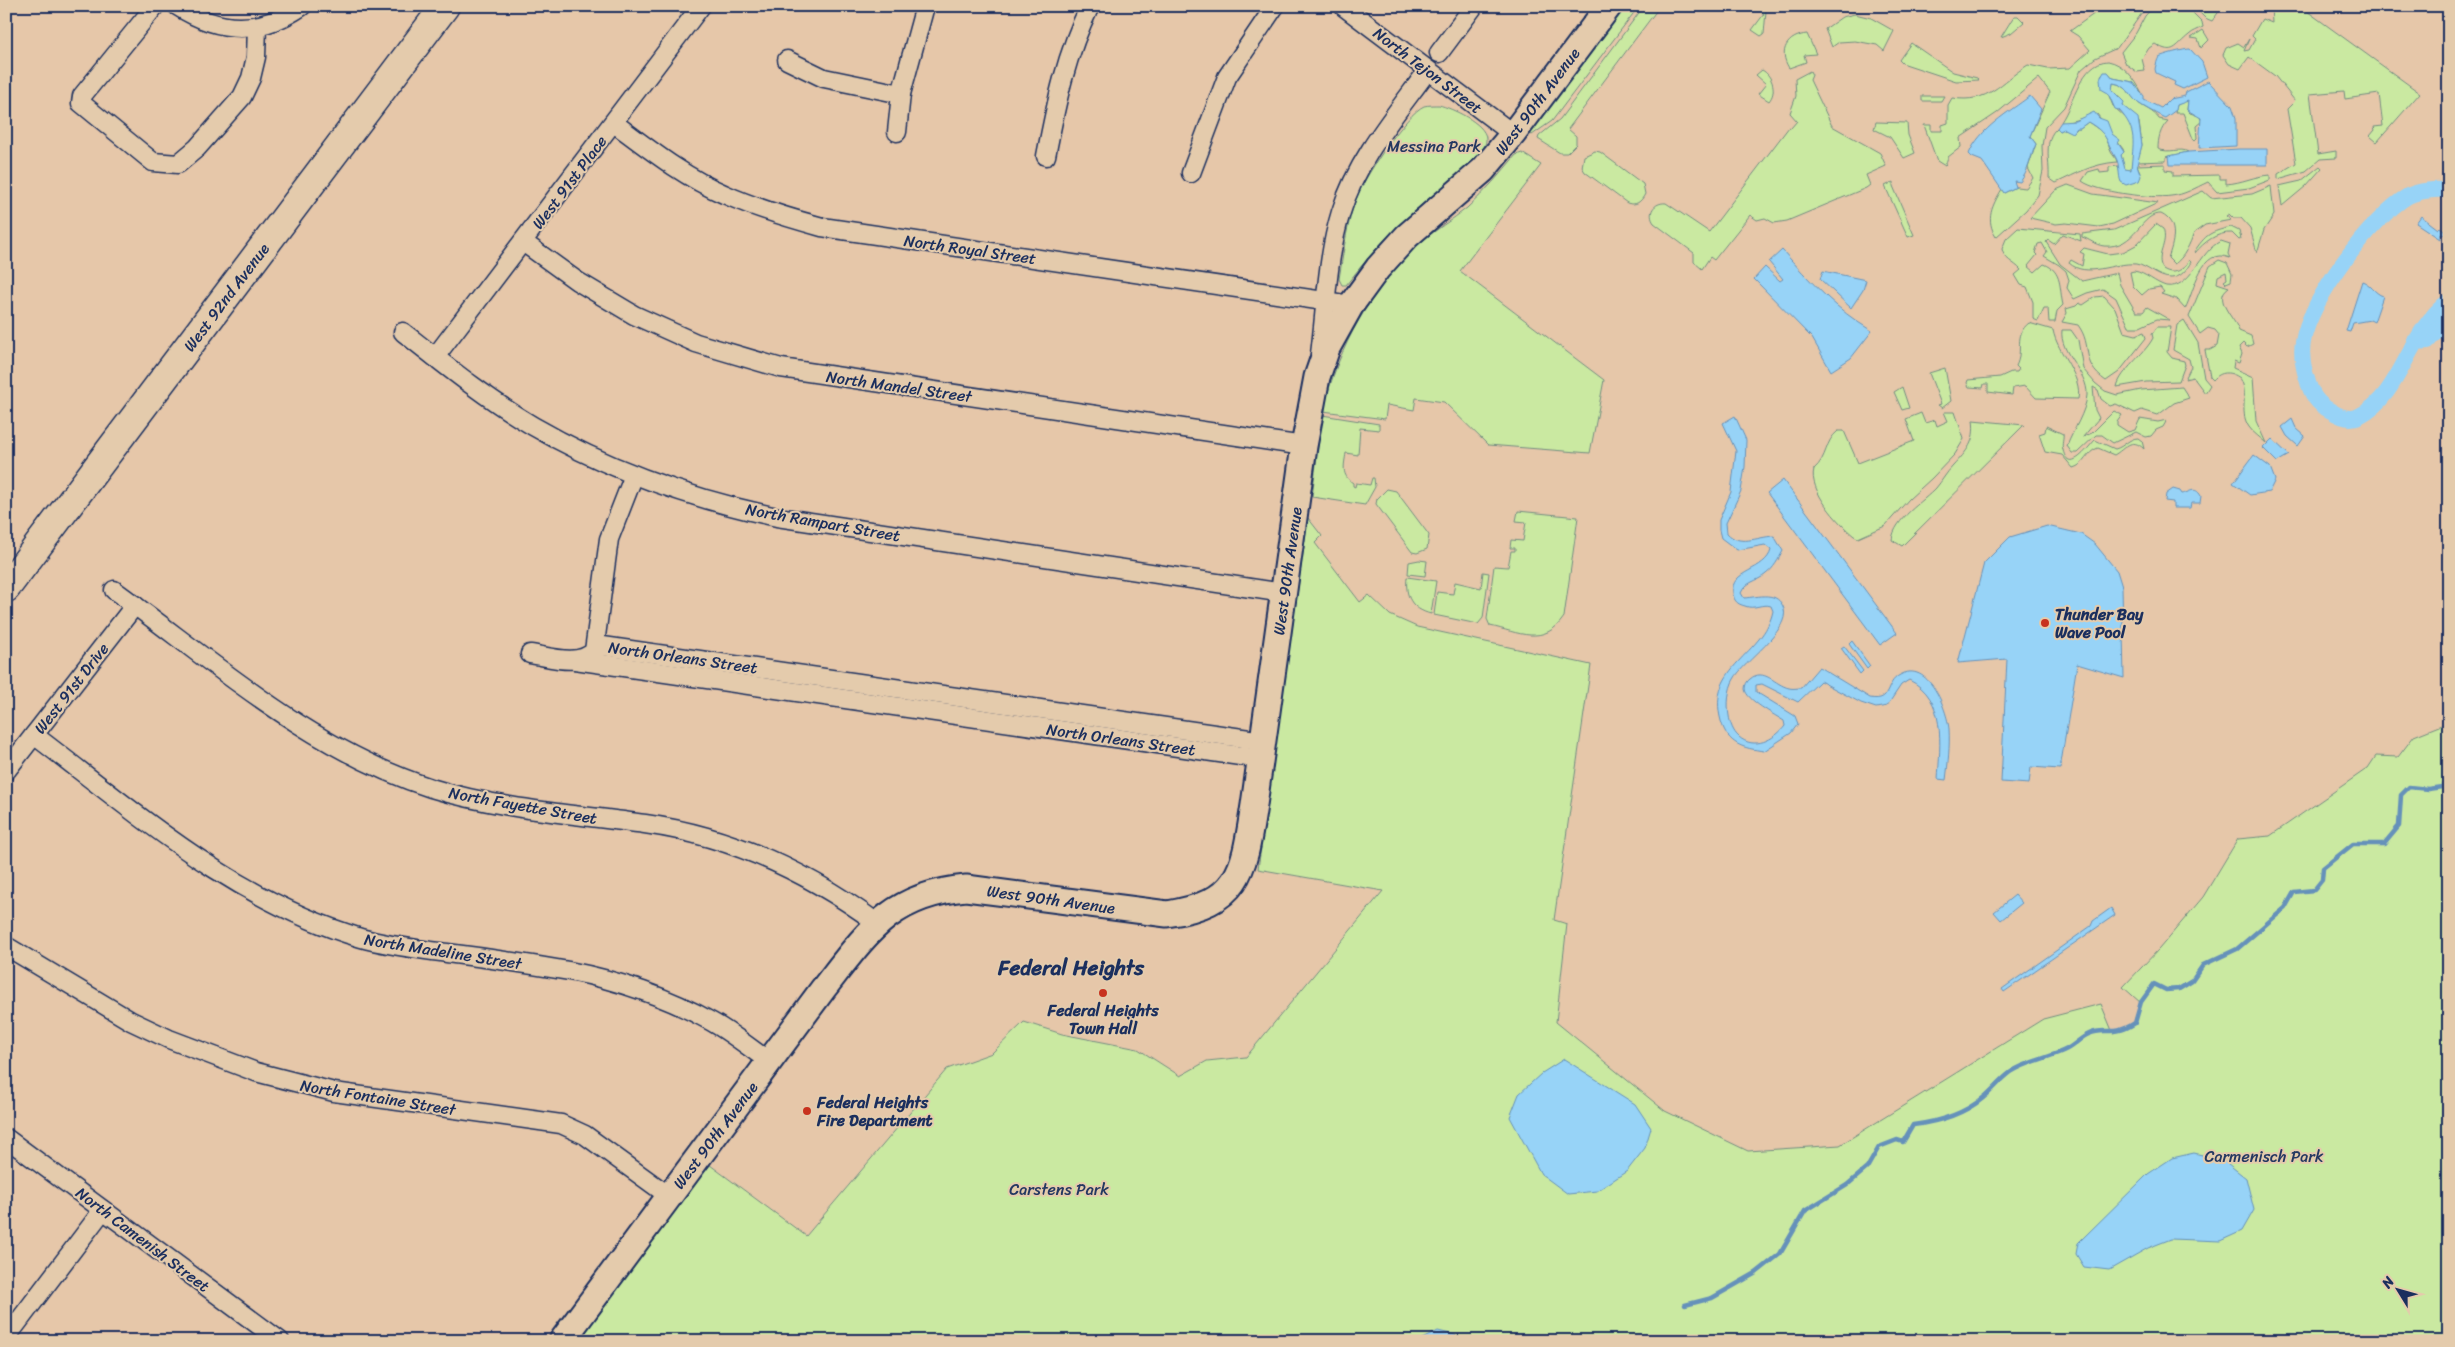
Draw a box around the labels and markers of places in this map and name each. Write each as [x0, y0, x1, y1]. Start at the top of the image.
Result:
place label: Thunder Bay Wave Pool [2055, 600, 2144, 647]
marker: Thunder Bay Wave Pool [2039, 617, 2051, 629]
marker: Federal Heights Town Hall [1097, 987, 1109, 999]
place label: Federal Heights Town Hall [1046, 996, 1159, 1043]
place label: Federal Heights Fire Department [816, 1088, 933, 1135]
marker: Federal Heights Fire Department [801, 1105, 813, 1117]

